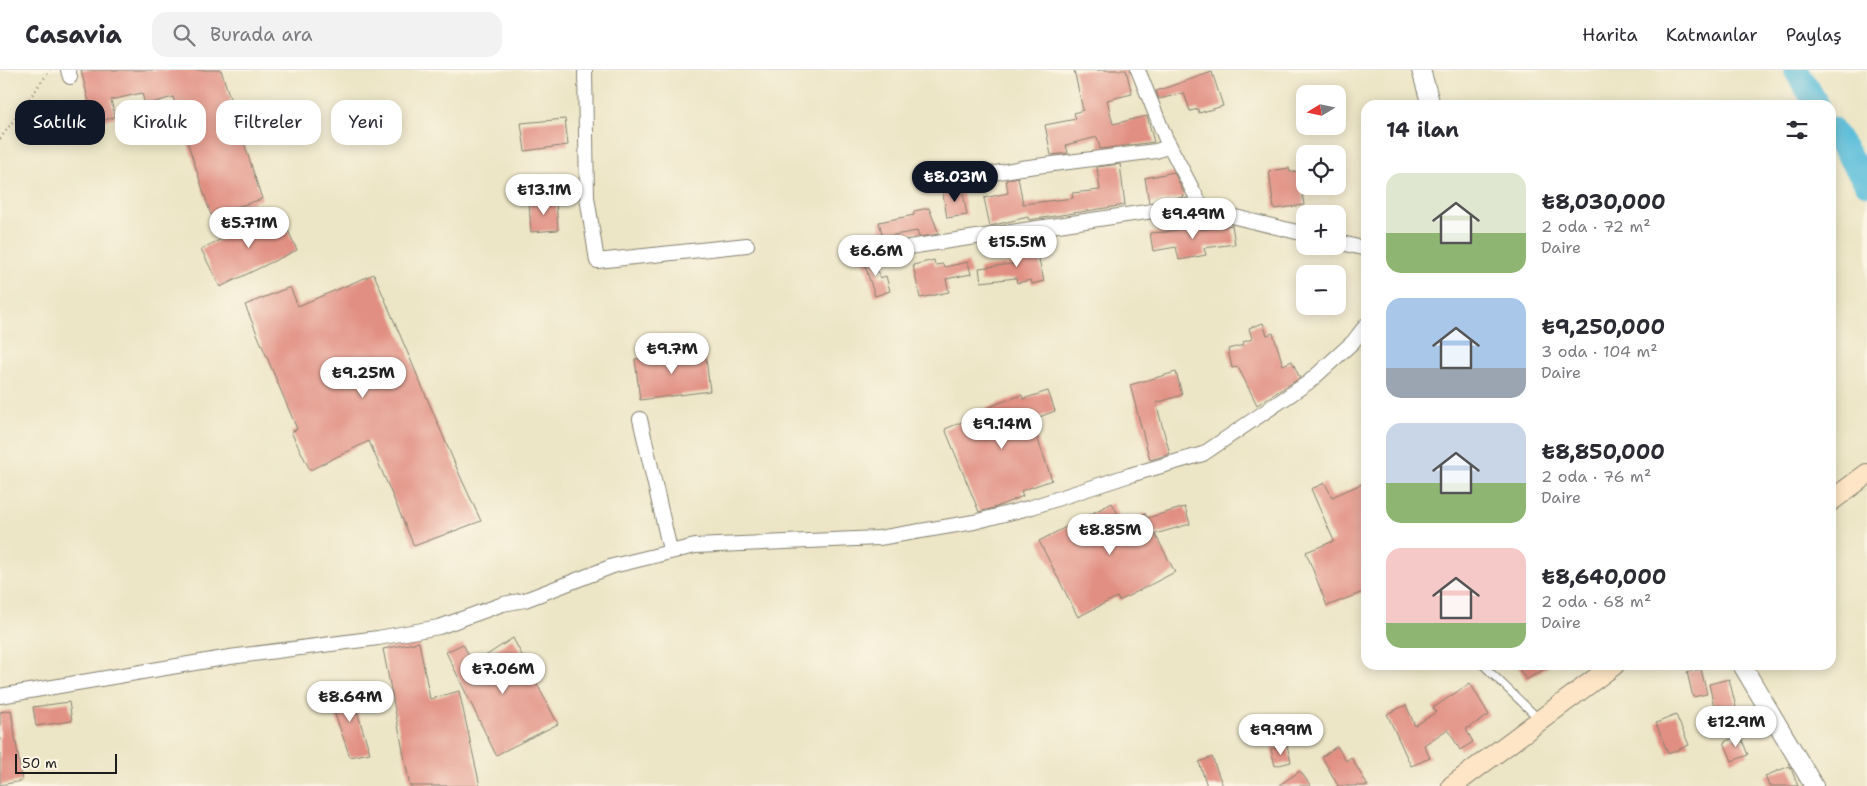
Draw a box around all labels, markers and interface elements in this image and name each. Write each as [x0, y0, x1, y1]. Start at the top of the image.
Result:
search box [152, 12, 502, 57]
text: Casavia [25, 19, 122, 51]
icon: search [170, 21, 198, 49]
text: Burada ara [210, 22, 313, 47]
text: Harita [1582, 23, 1638, 47]
text: Katmanlar [1666, 23, 1758, 47]
text: Paylaş [1786, 23, 1842, 47]
north arrow [1296, 85, 1346, 135]
map controls [1296, 85, 1346, 315]
chip: Satılık [15, 100, 105, 145]
chip: Kiralık [115, 100, 206, 145]
chip: Filtreler [216, 100, 321, 145]
chip: Yeni [331, 100, 402, 145]
text: 14 ilan [1386, 116, 1459, 144]
icon: filters [1783, 116, 1811, 144]
button: locate [1296, 145, 1346, 195]
pin: ₺8.03M [914, 160, 996, 203]
text: ₺8.03M [923, 166, 987, 187]
pin: ₺13.1M [503, 174, 585, 216]
text: ₺13.1M [516, 179, 572, 200]
text: ₺8,030,000 [1541, 188, 1666, 216]
icon: home [1426, 193, 1486, 253]
pin: ₺9.49M [1152, 198, 1234, 240]
text: ₺9.49M [1161, 203, 1225, 224]
button: + [1296, 205, 1346, 255]
pin: ₺5.71M [208, 206, 290, 249]
text: ₺5.71M [220, 212, 278, 233]
text: 2 oda · 72 m² [1541, 216, 1651, 237]
pin: ₺15.5M [976, 226, 1058, 268]
text: ₺15.5M [988, 231, 1046, 252]
pin: ₺6.6M [841, 234, 911, 277]
text: Daire [1541, 237, 1581, 258]
text: ₺6.6M [849, 240, 903, 261]
button: − [1296, 265, 1346, 315]
text: ₺9,250,000 [1541, 313, 1665, 341]
icon: home [1426, 318, 1486, 378]
pin: ₺9.7M [637, 332, 707, 375]
text: ₺9.7M [646, 338, 698, 359]
text: 3 oda · 104 m² [1541, 341, 1658, 362]
pin: ₺9.25M [322, 356, 404, 399]
text: ₺9.25M [331, 362, 395, 383]
text: Daire [1541, 362, 1581, 383]
pin: ₺9.14M [961, 408, 1043, 450]
text: ₺9.14M [972, 413, 1032, 434]
text: ₺8,850,000 [1541, 438, 1665, 466]
icon: home [1426, 443, 1486, 503]
text: 2 oda · 76 m² [1541, 466, 1651, 487]
text: Daire [1541, 487, 1581, 508]
pin: ₺8.85M [1069, 514, 1151, 556]
text: ₺8.85M [1078, 519, 1142, 540]
text: ₺8,640,000 [1541, 563, 1667, 591]
icon: home [1426, 568, 1486, 628]
text: 2 oda · 68 m² [1541, 591, 1651, 612]
text: Daire [1541, 612, 1581, 633]
pin: ₺7.06M [462, 652, 544, 695]
text: ₺7.06M [471, 658, 535, 679]
pin: ₺8.64M [309, 680, 391, 723]
text: ₺8.64M [318, 686, 382, 707]
pin: ₺12.9M [1695, 706, 1777, 748]
text: ₺12.9M [1707, 711, 1765, 732]
pin: ₺9.99M [1240, 714, 1322, 756]
text: ₺9.99M [1250, 719, 1312, 740]
scale bar [15, 751, 118, 774]
text: 50 m [22, 754, 57, 772]

